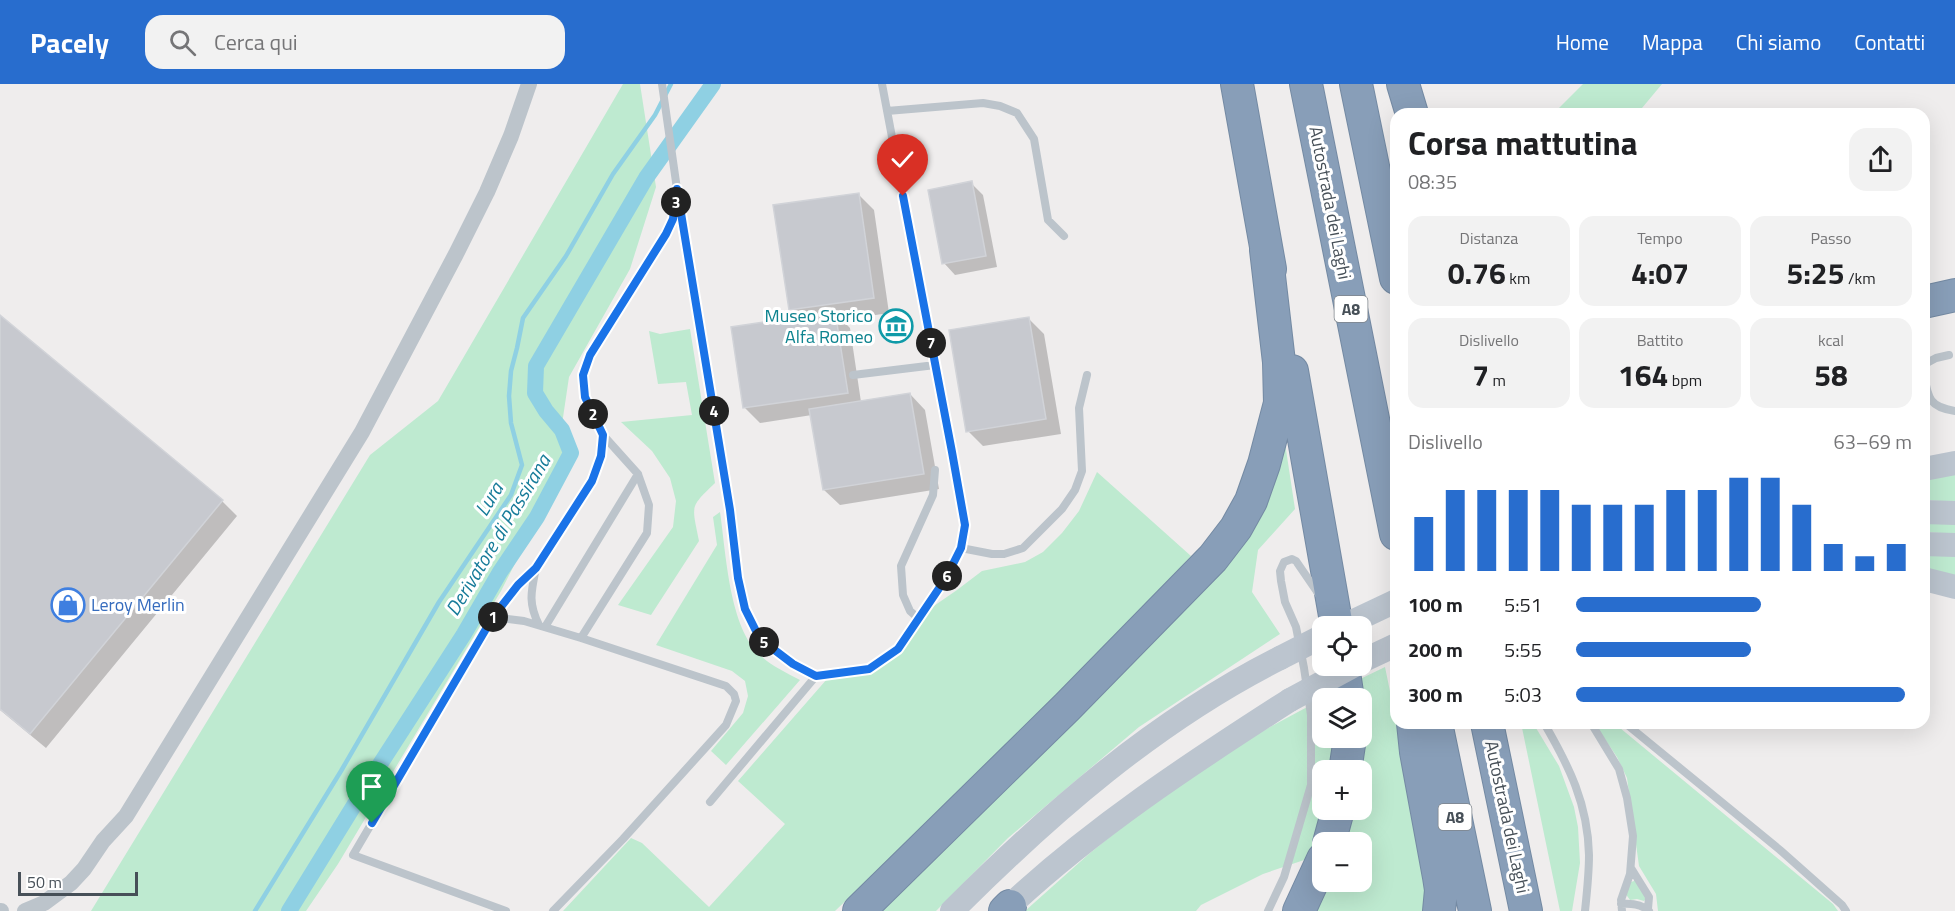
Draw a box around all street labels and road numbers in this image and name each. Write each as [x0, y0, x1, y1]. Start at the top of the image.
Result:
street label: Autostrada dei Laghi [1302, 124, 1359, 282]
road number: A8 [1334, 296, 1368, 322]
street label: Autostrada dei Laghi [1478, 738, 1537, 896]
road number: A8 [1438, 804, 1472, 830]

